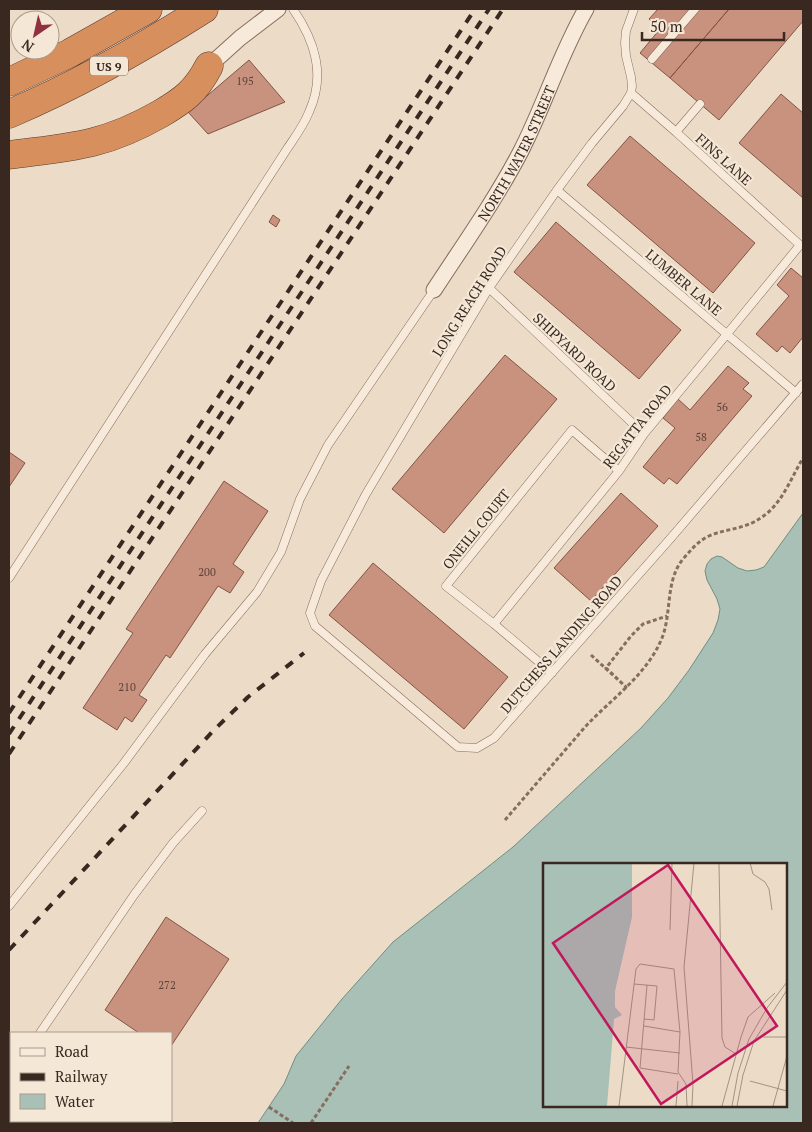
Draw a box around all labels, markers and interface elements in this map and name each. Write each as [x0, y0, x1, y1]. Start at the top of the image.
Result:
north arrow [10, 10, 60, 60]
scale bar [642, 10, 784, 42]
text: 50 m [650, 16, 683, 36]
text: N [17, 35, 37, 57]
road number: US 9 [90, 56, 128, 76]
house number: 195 [236, 74, 254, 88]
street label: NORTH WATER STREET [473, 82, 559, 224]
street label: FINS LANE [692, 129, 756, 189]
street label: LONG REACH ROAD [427, 242, 511, 360]
street label: LUMBER LANE [642, 245, 726, 319]
street label: SHIPYARD ROAD [529, 308, 621, 396]
street label: REGATTA ROAD [598, 380, 676, 472]
house number: 56 [716, 400, 728, 414]
house number: 58 [695, 430, 707, 444]
street label: ONEILL COURT [438, 485, 514, 573]
house number: 200 [198, 565, 216, 579]
street label: DUTCHESS LANDING ROAD [496, 571, 626, 717]
house number: 210 [118, 680, 136, 694]
inset map [543, 863, 787, 1107]
house number: 272 [158, 978, 176, 992]
legend [10, 1032, 172, 1122]
text: Road [55, 1041, 88, 1061]
text: Railway [55, 1066, 108, 1086]
text: Water [55, 1091, 95, 1111]

